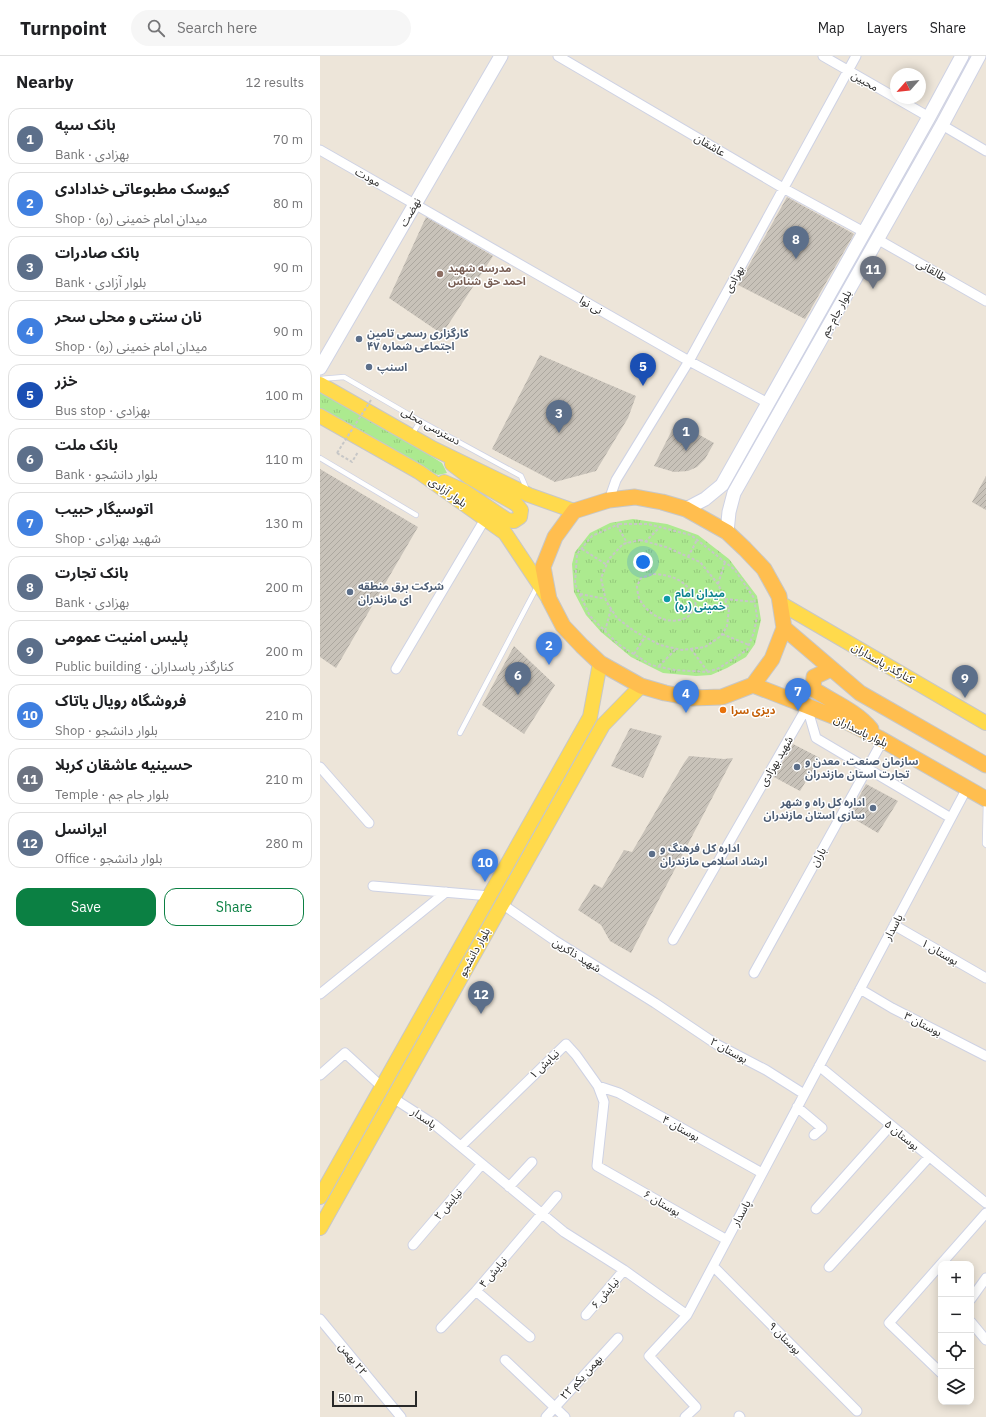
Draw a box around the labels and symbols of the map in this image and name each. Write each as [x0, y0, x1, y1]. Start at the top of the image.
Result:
street label: محبین [849, 68, 881, 94]
north arrow [890, 68, 926, 104]
street label: عاشقان [692, 131, 728, 160]
street label: مودت [353, 164, 383, 190]
street label: نهضت [396, 195, 424, 229]
pin: 8 [783, 226, 809, 259]
pin: 11 [860, 256, 886, 289]
street label: طالقانی [914, 256, 950, 284]
place label: مدرسه شهید احمد حق شناس [448, 261, 526, 288]
street label: بهزادی [721, 263, 747, 295]
marker: مدرسه شهید احمد حق شناس [435, 269, 445, 279]
street label: بلوار جام جم [818, 287, 856, 340]
street label: نی نوا [577, 293, 605, 317]
place label: کارگزاری رسمی تامین اجتماعی شماره ۴۷ [367, 326, 469, 353]
marker: کارگزاری رسمی تامین اجتماعی شماره ۴۷ [354, 334, 364, 344]
pin: 5 [630, 353, 656, 386]
place label: اسنپ [377, 360, 407, 375]
marker: اسنپ [364, 362, 374, 372]
pin: 3 [546, 400, 572, 433]
street label: دسترسی محلی [399, 404, 463, 448]
pin: 1 [673, 418, 699, 451]
street label: بلوار آزادی [426, 474, 470, 510]
your location [633, 552, 653, 572]
place label: شرکت برق منطقه ای مازندران [358, 579, 444, 606]
place label: میدان امام خمینی (ره) [675, 586, 726, 613]
marker: شرکت برق منطقه ای مازندران [345, 587, 355, 597]
marker: میدان امام خمینی (ره) [662, 594, 672, 604]
pin: 2 [536, 632, 562, 665]
street label: کنارگذر پاسداران [849, 640, 917, 688]
pin: 6 [505, 662, 531, 695]
pin: 9 [952, 665, 978, 698]
pin: 7 [785, 678, 811, 711]
pin: 4 [673, 680, 699, 713]
place label: دیزی سرا [731, 703, 776, 717]
marker: دیزی سرا [718, 705, 728, 715]
street label: بلوار پاسداران [831, 712, 890, 751]
street label: شهید بهزادی [756, 733, 796, 789]
place label: سازمان صنعت، معدن و تجارت استان مازندران [805, 754, 918, 781]
marker: سازمان صنعت، معدن و تجارت استان مازندران [792, 762, 802, 772]
place label: اداره کل راه و شهر سازی استان مازندران [764, 795, 865, 822]
marker: اداره کل راه و شهر سازی استان مازندران [868, 803, 878, 813]
place label: اداره کل فرهنگ و ارشاد اسلامی مازندران [660, 841, 767, 868]
street label: باران [807, 845, 829, 869]
pin: 10 [472, 849, 498, 882]
marker: اداره کل فرهنگ و ارشاد اسلامی مازندران [647, 849, 657, 859]
street label: پاسدار [880, 912, 907, 944]
street label: بلوار دانشجو [455, 925, 493, 979]
street label: شهید ذاکرین [550, 935, 604, 976]
street label: بوستان ۱ [919, 936, 961, 968]
pin: 12 [468, 981, 494, 1014]
street label: بوستان ۳ [902, 1009, 944, 1039]
street label: بوستان ۲ [708, 1034, 750, 1066]
street label: نیایش ۱ [526, 1046, 562, 1082]
street label: پاسدار [407, 1104, 439, 1132]
street label: بوستان ۴ [660, 1112, 702, 1144]
street label: بوستان ۵ [882, 1117, 922, 1153]
street label: نیایش ۲ [431, 1186, 465, 1222]
street label: بوستان ۶ [641, 1187, 683, 1219]
street label: پاسدار [728, 1198, 755, 1230]
street label: نیایش ۴ [476, 1254, 510, 1290]
street label: نیایش ۶ [588, 1275, 622, 1311]
street label: بوستان ۹ [766, 1319, 804, 1357]
street label: ٢٢ بهمن [336, 1340, 370, 1378]
street label: ۲۲ بهمن یکم [557, 1352, 607, 1404]
scale bar [332, 1389, 417, 1408]

